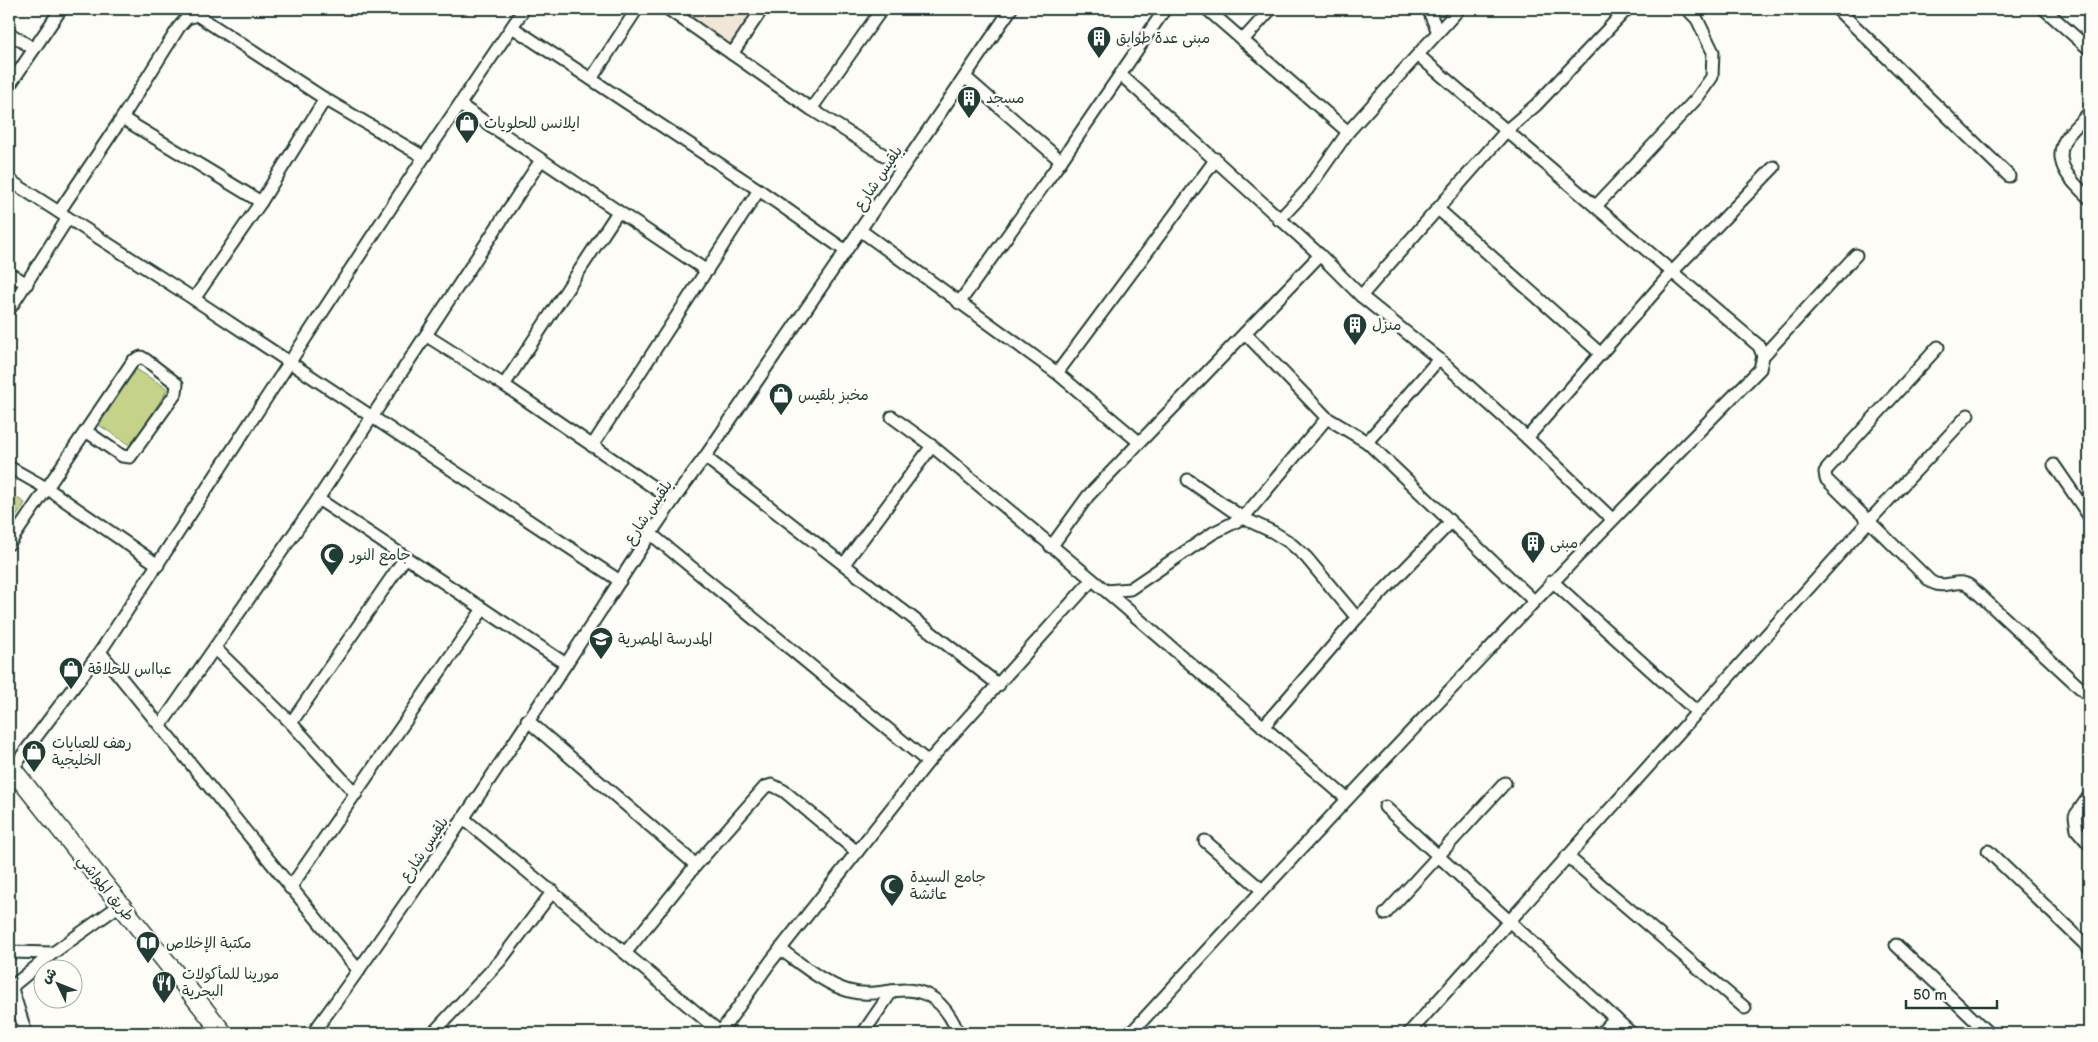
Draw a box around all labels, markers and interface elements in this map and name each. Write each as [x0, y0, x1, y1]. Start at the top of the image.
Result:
building icon: مبنى عدة طوابق [1086, 25, 1112, 59]
place label: مبنى عدة طوابق [1116, 29, 1210, 48]
building icon: مسجد [956, 85, 982, 119]
place label: مسجد [986, 89, 1025, 108]
shop icon: ايلانس للحلويات [454, 110, 480, 144]
place label: ايلانس للحلويات [484, 114, 580, 133]
street label: بلقيس شارع [850, 142, 907, 214]
building icon: منزل [1342, 312, 1368, 346]
place label: منزل [1372, 316, 1402, 335]
shop icon: مخبز بلقيس [768, 382, 794, 416]
place label: مخبز بلقيس [798, 386, 869, 405]
street label: بلقيس شارع [620, 476, 677, 548]
building icon: مبنى [1520, 530, 1546, 564]
place label: مبنى [1550, 534, 1578, 553]
mosque icon: جامع النور [319, 542, 345, 576]
place label: جامع النور [349, 546, 411, 566]
school or university icon: المدرسة المصرية [588, 626, 614, 660]
place label: المدرسة المصرية [618, 630, 712, 649]
shop icon: عبااس للحلاقة [58, 656, 84, 690]
place label: عبااس للحلاقة [88, 660, 172, 679]
place label: رهف للعبايات الخليجية [52, 734, 132, 770]
shop icon: رهف للعبايات الخليجية [21, 739, 47, 773]
street label: بلقيس شارع [396, 813, 453, 885]
street label: طريق المواشي [71, 851, 138, 927]
place label: جامع السيدة عائشة [910, 868, 986, 904]
mosque icon: جامع السيدة عائشة [879, 873, 905, 907]
library icon: مكتبة الإخلاص [135, 930, 161, 964]
place label: مكتبة الإخلاص [166, 934, 251, 953]
north arrow [32, 960, 82, 1010]
text: ش [37, 964, 60, 987]
place label: مورينا للمأكولات البحرية [182, 965, 279, 1001]
restaurant icon: مورينا للمأكولات البحرية [151, 970, 177, 1004]
scale bar [1906, 977, 1997, 1009]
text: 50 m [1913, 986, 1947, 1005]

